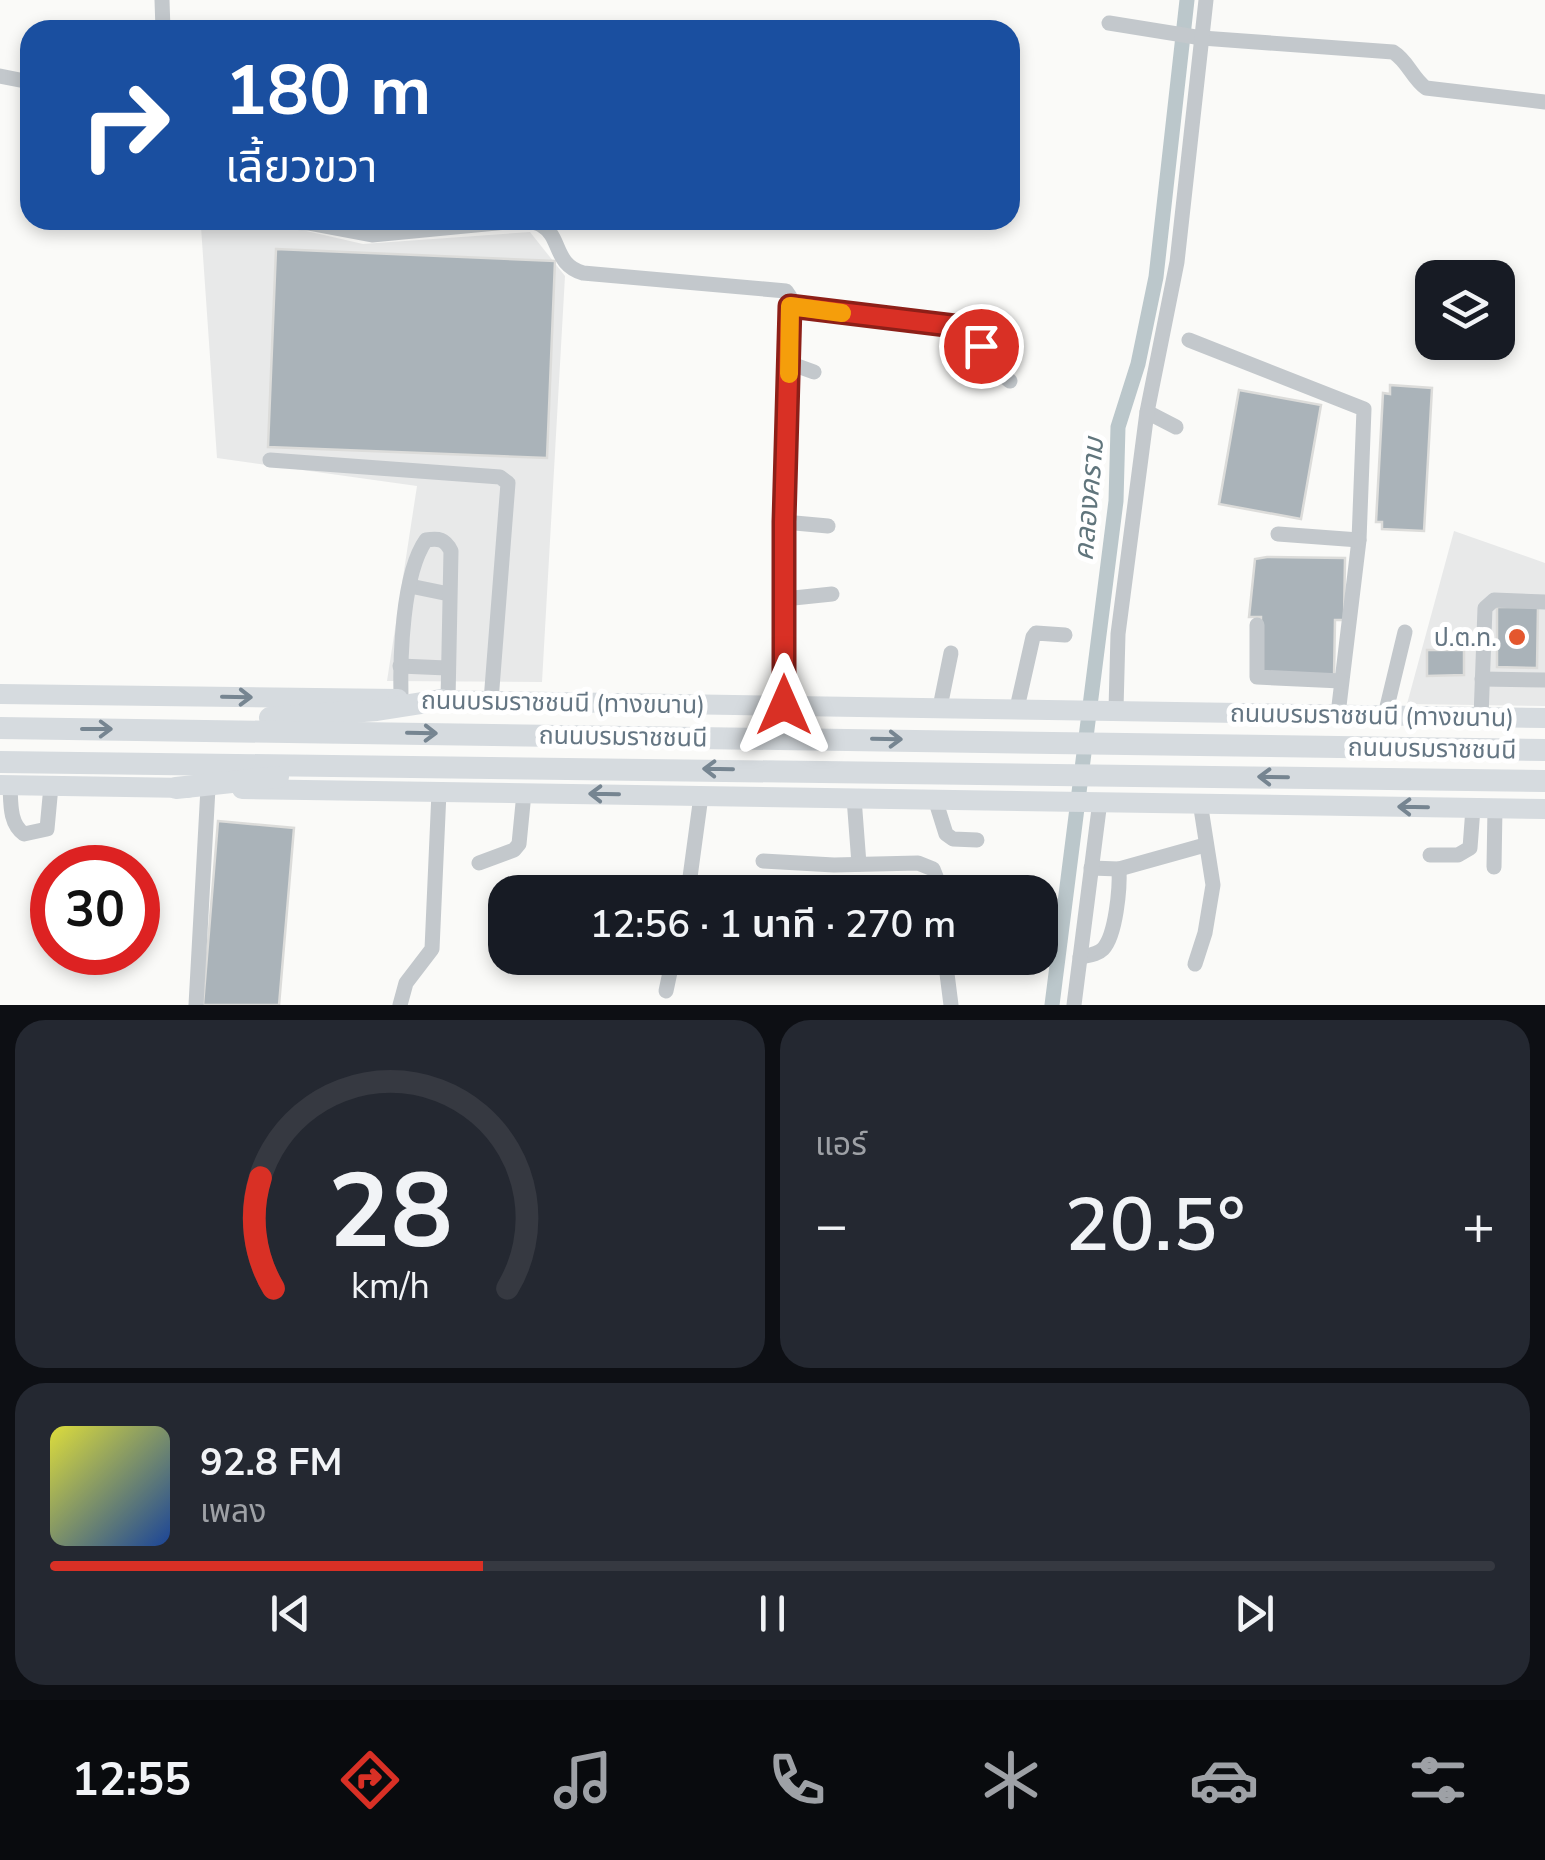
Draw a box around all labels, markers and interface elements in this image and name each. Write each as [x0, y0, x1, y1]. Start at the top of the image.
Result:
text: 180 m [225, 43, 431, 139]
icon: right [60, 60, 190, 190]
text: เลี้ยวขวา [225, 137, 377, 198]
map controls [1415, 260, 1515, 360]
button: layers [1415, 260, 1515, 360]
pin [939, 304, 1024, 389]
icon: arrive [954, 319, 1009, 374]
water label: คลองคราม [1065, 434, 1113, 562]
place label: ป.ต.ท. [1434, 621, 1497, 655]
marker: ป.ต.ท. [1506, 626, 1528, 648]
position arrow [732, 653, 836, 757]
street label: ถนนบรมราชชนนี (ทางขนาน) [421, 684, 705, 722]
one-way arrow [220, 688, 253, 706]
street label: ถนนบรมราชชนนี (ทางขนาน) [1230, 697, 1514, 735]
street label: ถนนบรมราชชนนี [538, 719, 708, 755]
one-way arrow [80, 720, 113, 738]
one-way arrow [406, 724, 438, 742]
one-way arrow [871, 730, 903, 749]
street label: ถนนบรมราชชนนี [1347, 731, 1517, 767]
one-way arrow [702, 760, 734, 779]
one-way arrow [1257, 768, 1289, 787]
one-way arrow [589, 784, 622, 804]
one-way arrow [1397, 798, 1430, 816]
speed limit sign: 30 [30, 845, 160, 975]
text: 12:56 · 1 นาที · 270 m [590, 899, 956, 950]
text: แอร์ [815, 1123, 867, 1166]
text: 28 [328, 1141, 452, 1283]
text: 20.5° [1065, 1174, 1245, 1276]
text: − [815, 1188, 848, 1263]
text: + [1462, 1188, 1495, 1263]
text: km/h [351, 1262, 429, 1311]
text: 92.8 FM [200, 1437, 342, 1488]
text: เพลง [200, 1490, 267, 1533]
icon: previous [263, 1586, 318, 1641]
icon: pause [745, 1586, 800, 1641]
icon: next [1227, 1586, 1282, 1641]
icon: directions [335, 1745, 405, 1815]
icon: music [548, 1745, 618, 1815]
icon: phone [762, 1745, 832, 1815]
icon: climate [976, 1745, 1046, 1815]
icon: car [1189, 1745, 1259, 1815]
icon: filters [1403, 1745, 1473, 1815]
text: 12:55 [72, 1750, 191, 1811]

